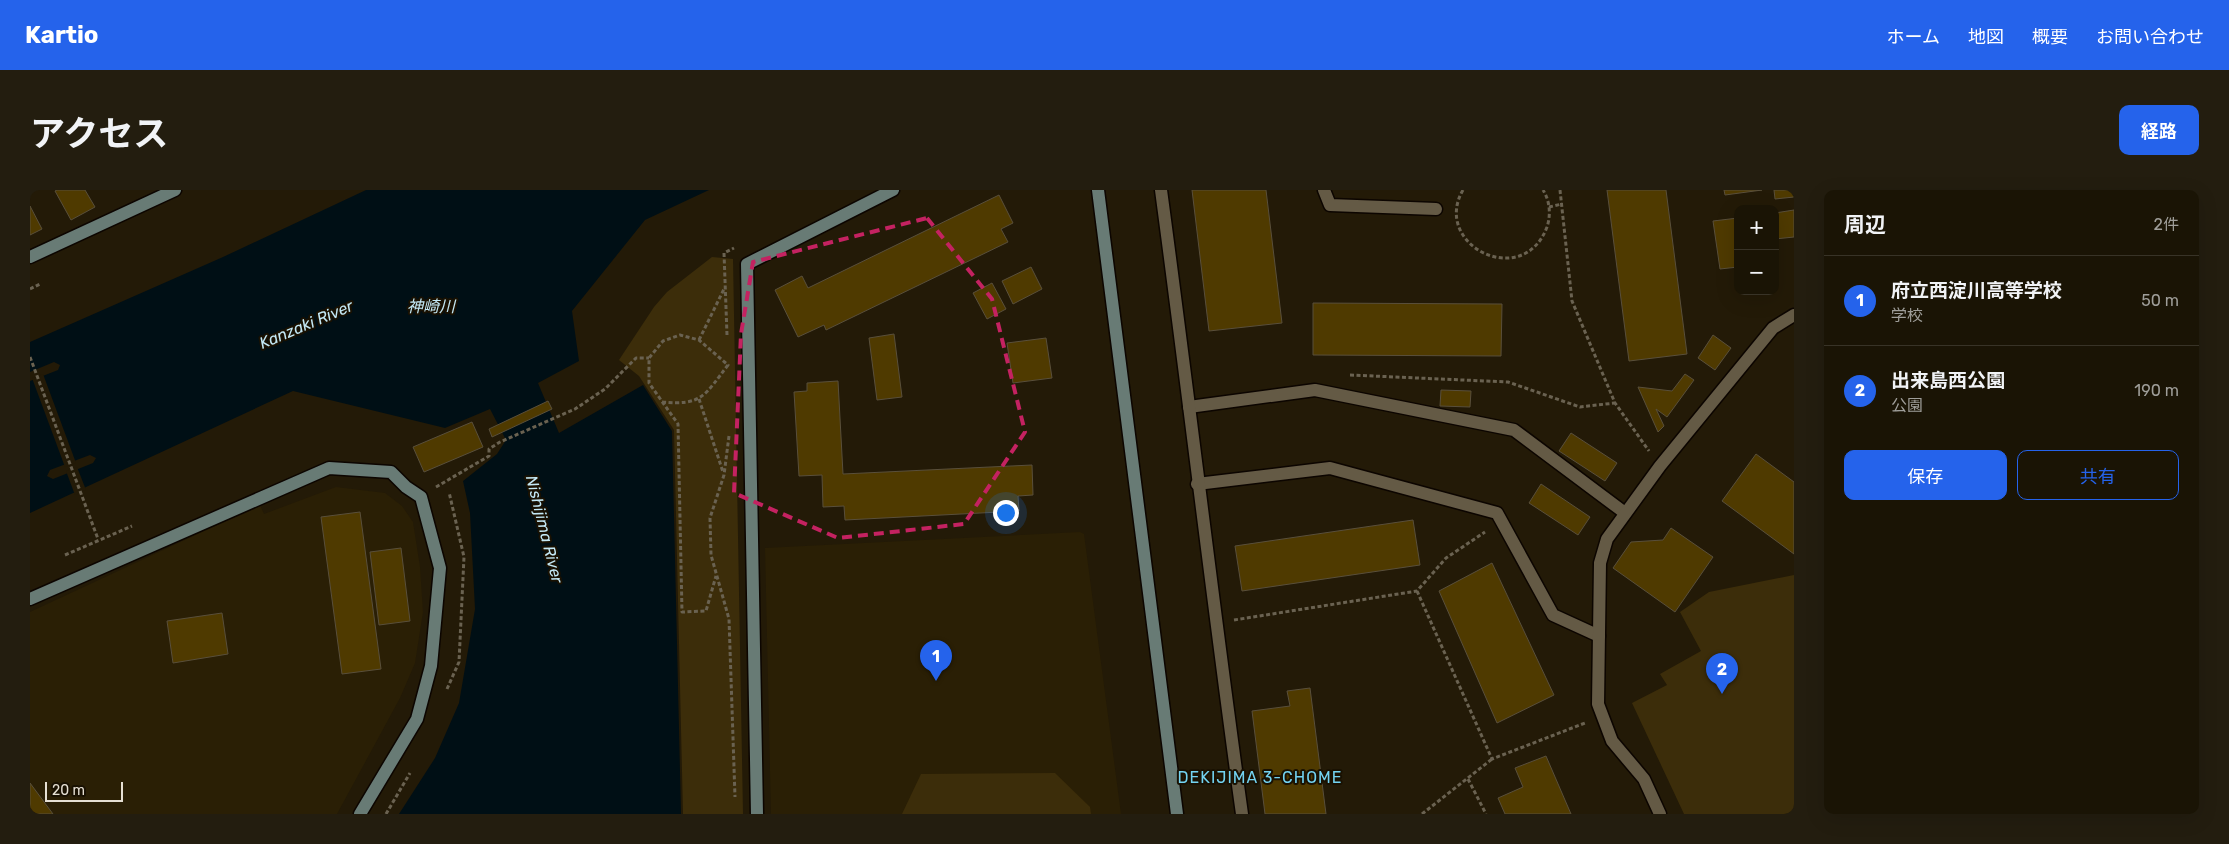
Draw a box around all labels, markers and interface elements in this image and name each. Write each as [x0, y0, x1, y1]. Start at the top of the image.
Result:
text: Kartio [25, 21, 99, 49]
text: ホーム [1887, 26, 1940, 48]
text: 地図 [1968, 26, 2004, 48]
text: 概要 [2032, 26, 2068, 48]
text: お問い合わせ [2096, 26, 2204, 48]
button: 経路 [2119, 105, 2199, 155]
text: アクセス [30, 113, 168, 155]
map controls [1734, 205, 1779, 295]
button: + [1734, 205, 1779, 250]
text: 周辺 [1844, 212, 1886, 237]
text: 2件 [2154, 215, 2179, 234]
button: − [1734, 250, 1779, 295]
text: 府立西淀川高等学校 [1891, 279, 2062, 302]
text: 1 [1856, 291, 1864, 310]
text: 50 m [2141, 291, 2179, 310]
water label: Kanzaki River [256, 296, 357, 353]
water label: 神崎川 [407, 297, 457, 316]
text: 学校 [1891, 306, 1923, 325]
text: 出来島西公園 [1891, 369, 2005, 392]
text: 2 [1855, 381, 1865, 400]
text: 190 m [2134, 381, 2179, 400]
text: 公園 [1891, 396, 1923, 415]
button: 保存 [1844, 450, 2007, 500]
button: 共有 [2017, 450, 2179, 500]
water label: Nishijima River [522, 473, 567, 586]
your location [993, 500, 1019, 526]
pin: 1 [920, 640, 952, 681]
pin: 2 [1706, 653, 1738, 694]
district label: DEKIJIMA 3-CHOME [1178, 768, 1342, 787]
scale bar [45, 779, 122, 802]
text: 20 m [52, 782, 85, 799]

